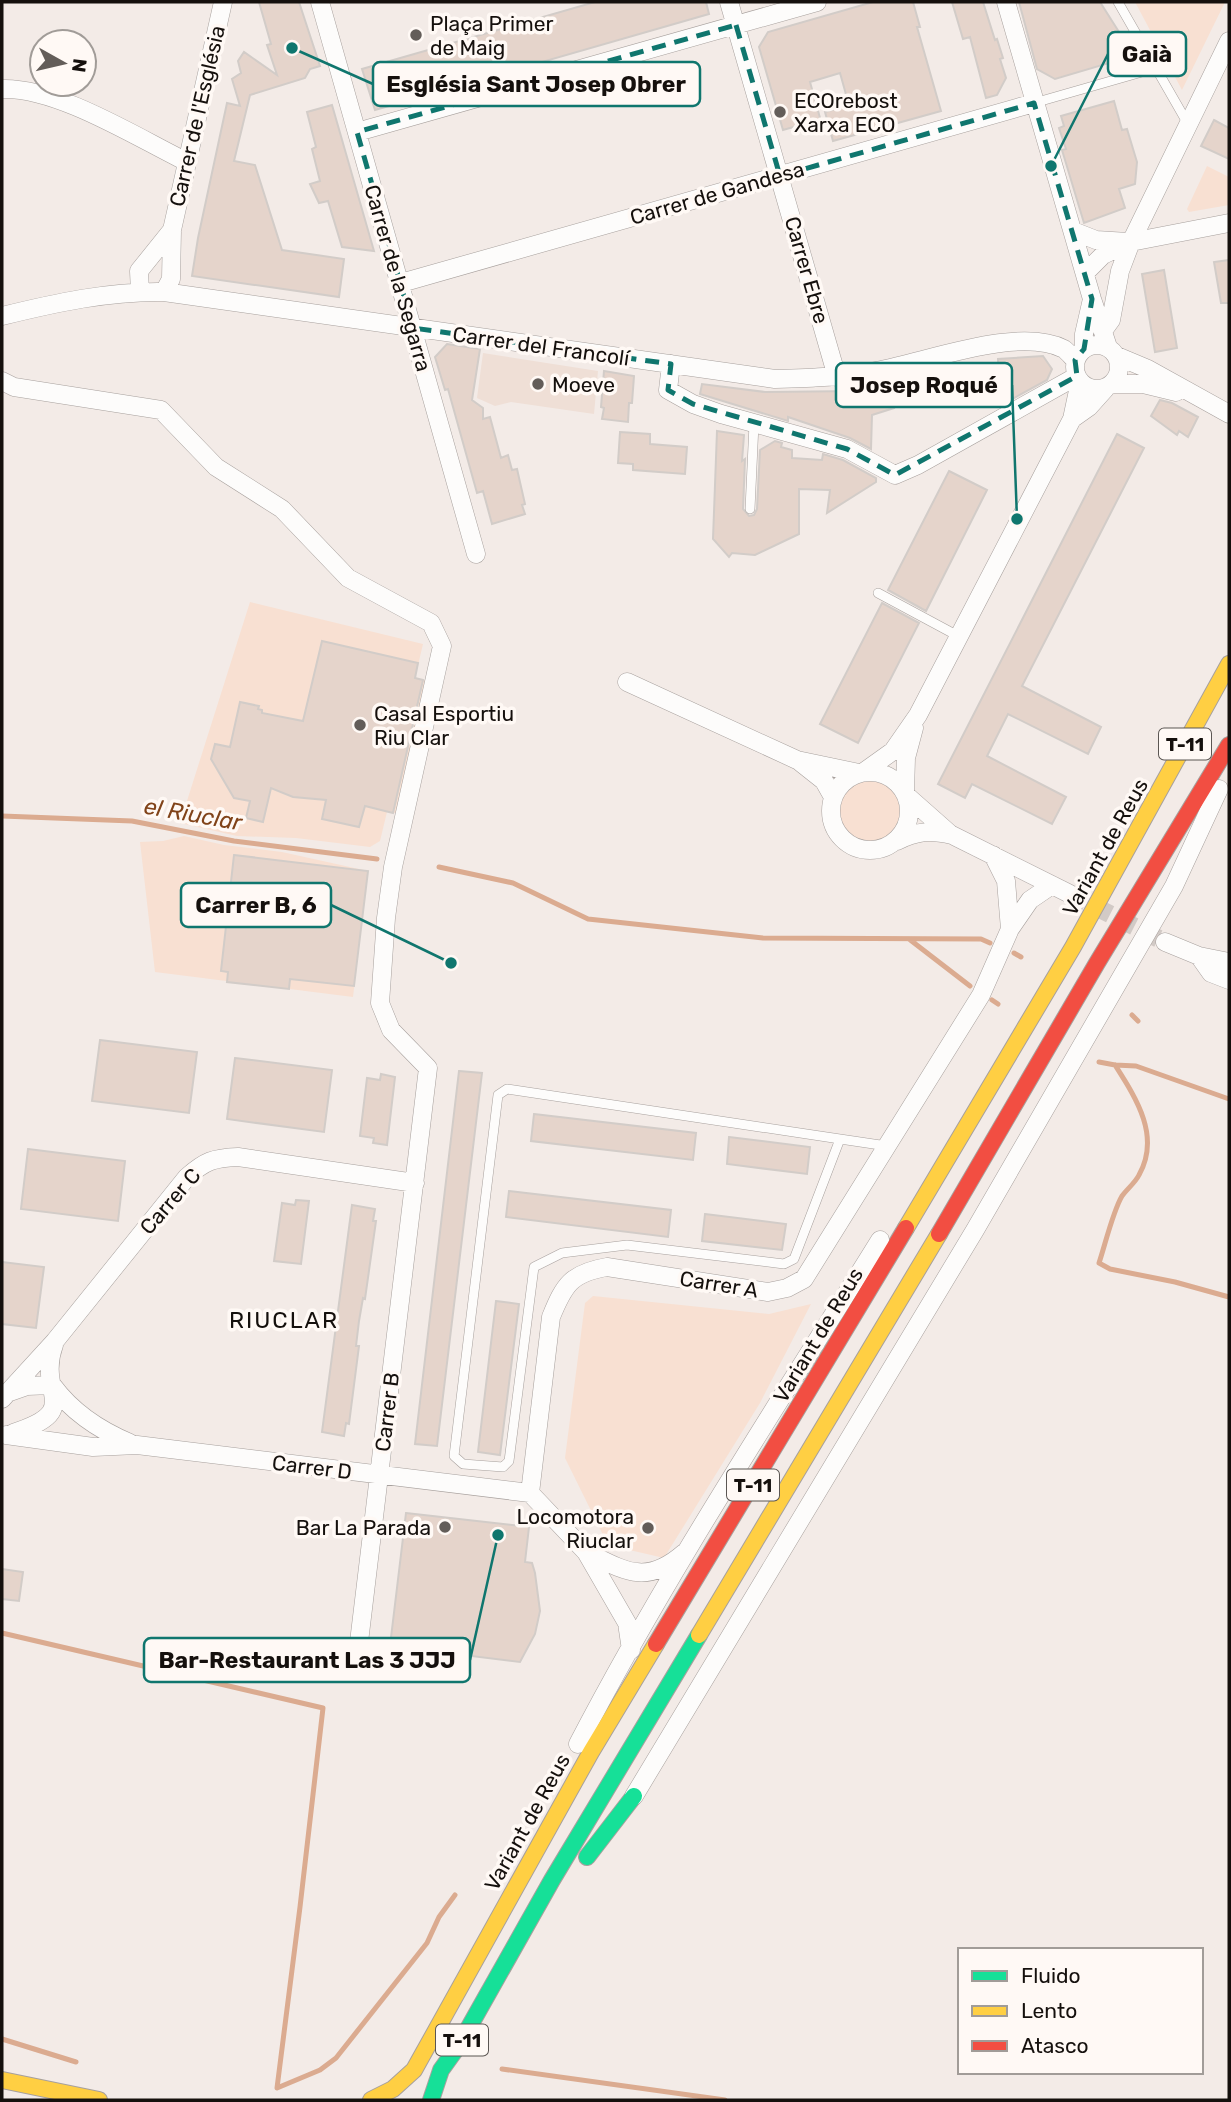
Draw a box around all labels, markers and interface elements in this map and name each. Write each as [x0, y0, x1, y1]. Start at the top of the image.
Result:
place label: Plaça Primer de Maig [430, 11, 553, 60]
street label: Carrer de l'Església [164, 23, 230, 209]
marker: Plaça Primer de Maig [408, 27, 424, 43]
north arrow [28, 28, 98, 98]
callout: Gaià [1108, 32, 1186, 76]
text: Gaià [1122, 40, 1172, 68]
text: N [67, 57, 92, 74]
callout: Església Sant Josep Obrer [373, 62, 700, 106]
text: Església Sant Josep Obrer [386, 70, 686, 98]
place label: ECOrebost Xarxa ECO [794, 88, 898, 137]
marker: ECOrebost Xarxa ECO [772, 104, 788, 120]
street label: Carrer de Gandesa [627, 156, 807, 230]
street label: Carrer de la Segarra [359, 182, 437, 374]
street label: Carrer Ebre [780, 213, 834, 327]
street label: Carrer del Francolí [451, 321, 632, 371]
callout: Josep Roqué [836, 363, 1012, 407]
text: Josep Roqué [850, 371, 998, 399]
place label: Moeve [552, 372, 615, 397]
marker: Moeve [530, 376, 546, 392]
place label: Casal Esportiu Riu Clar [374, 701, 514, 750]
marker: Casal Esportiu Riu Clar [352, 717, 368, 733]
road number: T-11 [1159, 729, 1211, 760]
street label: Variant de Reus [1057, 774, 1153, 920]
water label: el Riuclar [142, 792, 245, 837]
callout: Carrer B, 6 [181, 883, 331, 927]
text: Carrer B, 6 [195, 891, 317, 919]
street label: Carrer C [134, 1163, 206, 1239]
street label: Variant de Reus [768, 1263, 868, 1407]
street label: Carrer A [678, 1265, 760, 1303]
district label: RIUCLAR [229, 1306, 339, 1334]
street label: Carrer B [370, 1371, 404, 1453]
street label: Carrer D [271, 1450, 353, 1484]
road number: T-11 [727, 1470, 779, 1500]
place label: Locomotora Riuclar [516, 1504, 634, 1553]
place label: Bar La Parada [296, 1515, 431, 1540]
marker: Bar La Parada [437, 1519, 453, 1535]
marker: Locomotora Riuclar [640, 1520, 656, 1536]
callout: Bar-Restaurant Las 3 JJJ [144, 1638, 470, 1682]
text: Bar-Restaurant Las 3 JJJ [158, 1646, 456, 1674]
street label: Variant de Reus [479, 1749, 575, 1895]
legend [958, 1948, 1203, 2074]
text: Fluido [1021, 1963, 1081, 1988]
text: Lento [1021, 1998, 1077, 2023]
road number: T-11 [436, 2024, 488, 2056]
text: Atasco [1021, 2033, 1089, 2058]

